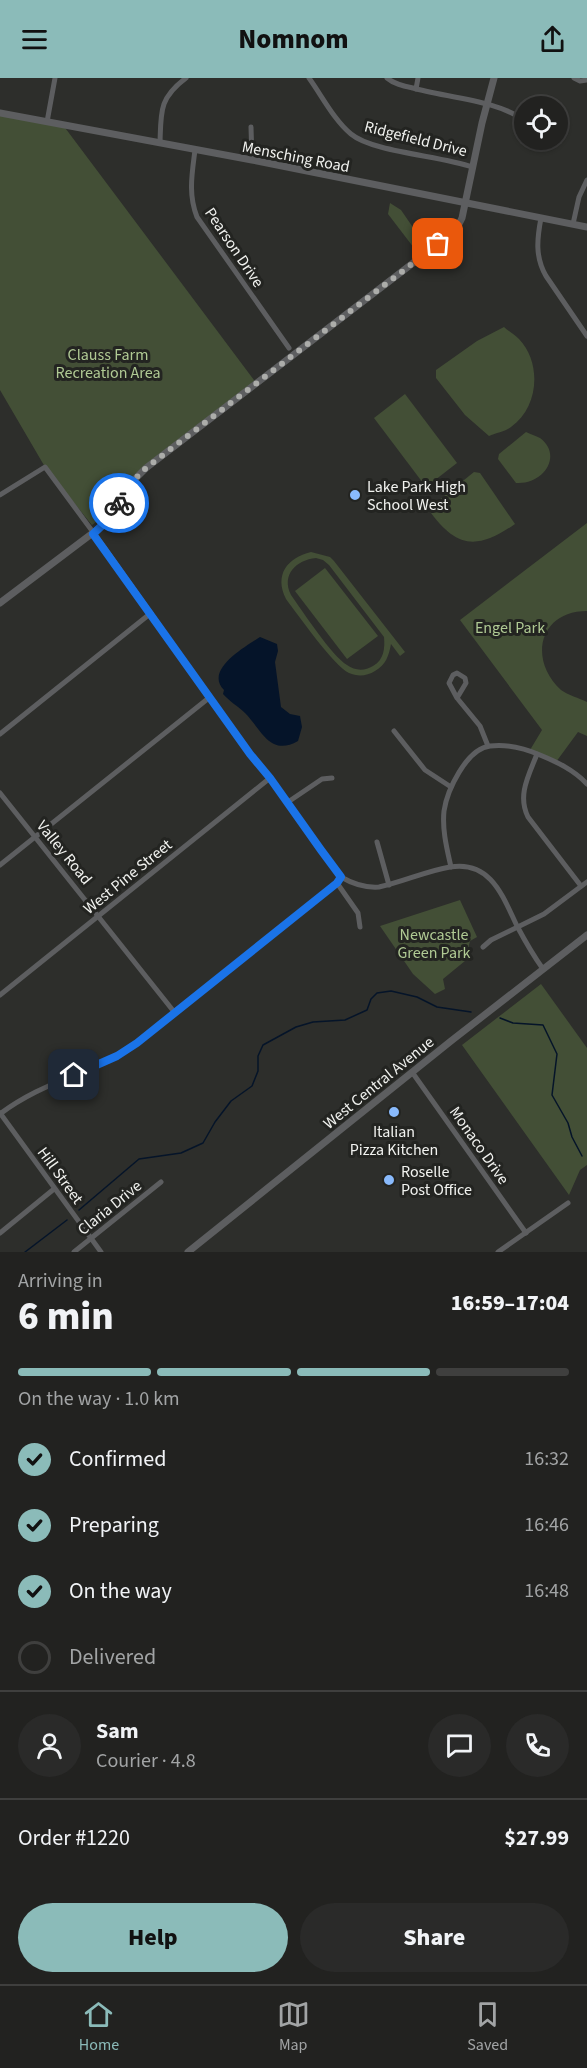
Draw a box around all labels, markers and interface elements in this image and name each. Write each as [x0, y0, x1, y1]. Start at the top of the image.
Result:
text: Nomnom [238, 20, 349, 59]
icon: menu [18, 23, 51, 56]
icon: share [536, 23, 569, 56]
map controls [514, 96, 568, 150]
button: locate [514, 96, 568, 150]
street label: Ridgefield Drive [362, 116, 469, 162]
street label: Mensching Road [240, 136, 352, 178]
street label: Pearson Drive [199, 203, 269, 292]
pin [412, 218, 463, 269]
icon: bag [421, 227, 454, 260]
park label: Clauss Farm Recreation Area [56, 344, 160, 384]
courier [89, 473, 149, 533]
place label: Lake Park High School West [367, 476, 466, 516]
icon: bike [103, 487, 136, 520]
marker: Lake Park High School West [348, 488, 362, 502]
park label: Engel Park [475, 617, 545, 639]
street label: Valley Road [31, 816, 97, 890]
street label: West Pine Street [79, 834, 177, 919]
park label: Newcastle Green Park [398, 924, 471, 964]
street label: West Central Avenue [319, 1031, 439, 1134]
pin [48, 1049, 99, 1100]
icon: home [57, 1058, 90, 1091]
street label: Monaco Drive [444, 1102, 514, 1189]
marker: Italian Pizza Kitchen [387, 1105, 401, 1119]
place label: Italian Pizza Kitchen [350, 1121, 438, 1161]
street label: Hill Street [32, 1142, 89, 1209]
place label: Roselle Post Office [401, 1161, 472, 1201]
marker: Roselle Post Office [382, 1173, 396, 1187]
street label: Claria Drive [73, 1175, 146, 1240]
text: Arriving in [18, 1267, 103, 1295]
text: 16:59–17:04 [451, 1287, 569, 1319]
text: 6 min [18, 1289, 114, 1345]
text: On the way · 1.0 km [18, 1385, 180, 1413]
icon: check [18, 1443, 51, 1476]
text: Confirmed [69, 1443, 166, 1475]
text: 16:32 [524, 1445, 569, 1473]
icon: check [18, 1509, 51, 1542]
text: Preparing [69, 1509, 159, 1541]
text: 16:46 [524, 1511, 569, 1539]
icon: check [18, 1575, 51, 1608]
text: On the way [69, 1575, 172, 1607]
text: 16:48 [524, 1577, 569, 1605]
text: Delivered [69, 1641, 156, 1673]
button: person [18, 1714, 81, 1777]
button: chat [428, 1714, 491, 1777]
button: phone [506, 1714, 569, 1777]
text: Sam [96, 1715, 139, 1747]
text: Courier · 4.8 [96, 1747, 196, 1775]
text: Order #1220 [18, 1822, 130, 1854]
text: $27.99 [504, 1822, 569, 1854]
button: Help [18, 1903, 288, 1972]
button: Share [300, 1903, 569, 1972]
tab: Home [79, 1998, 119, 2056]
tab: Map [277, 1998, 310, 2056]
tab: Saved [467, 1998, 508, 2056]

